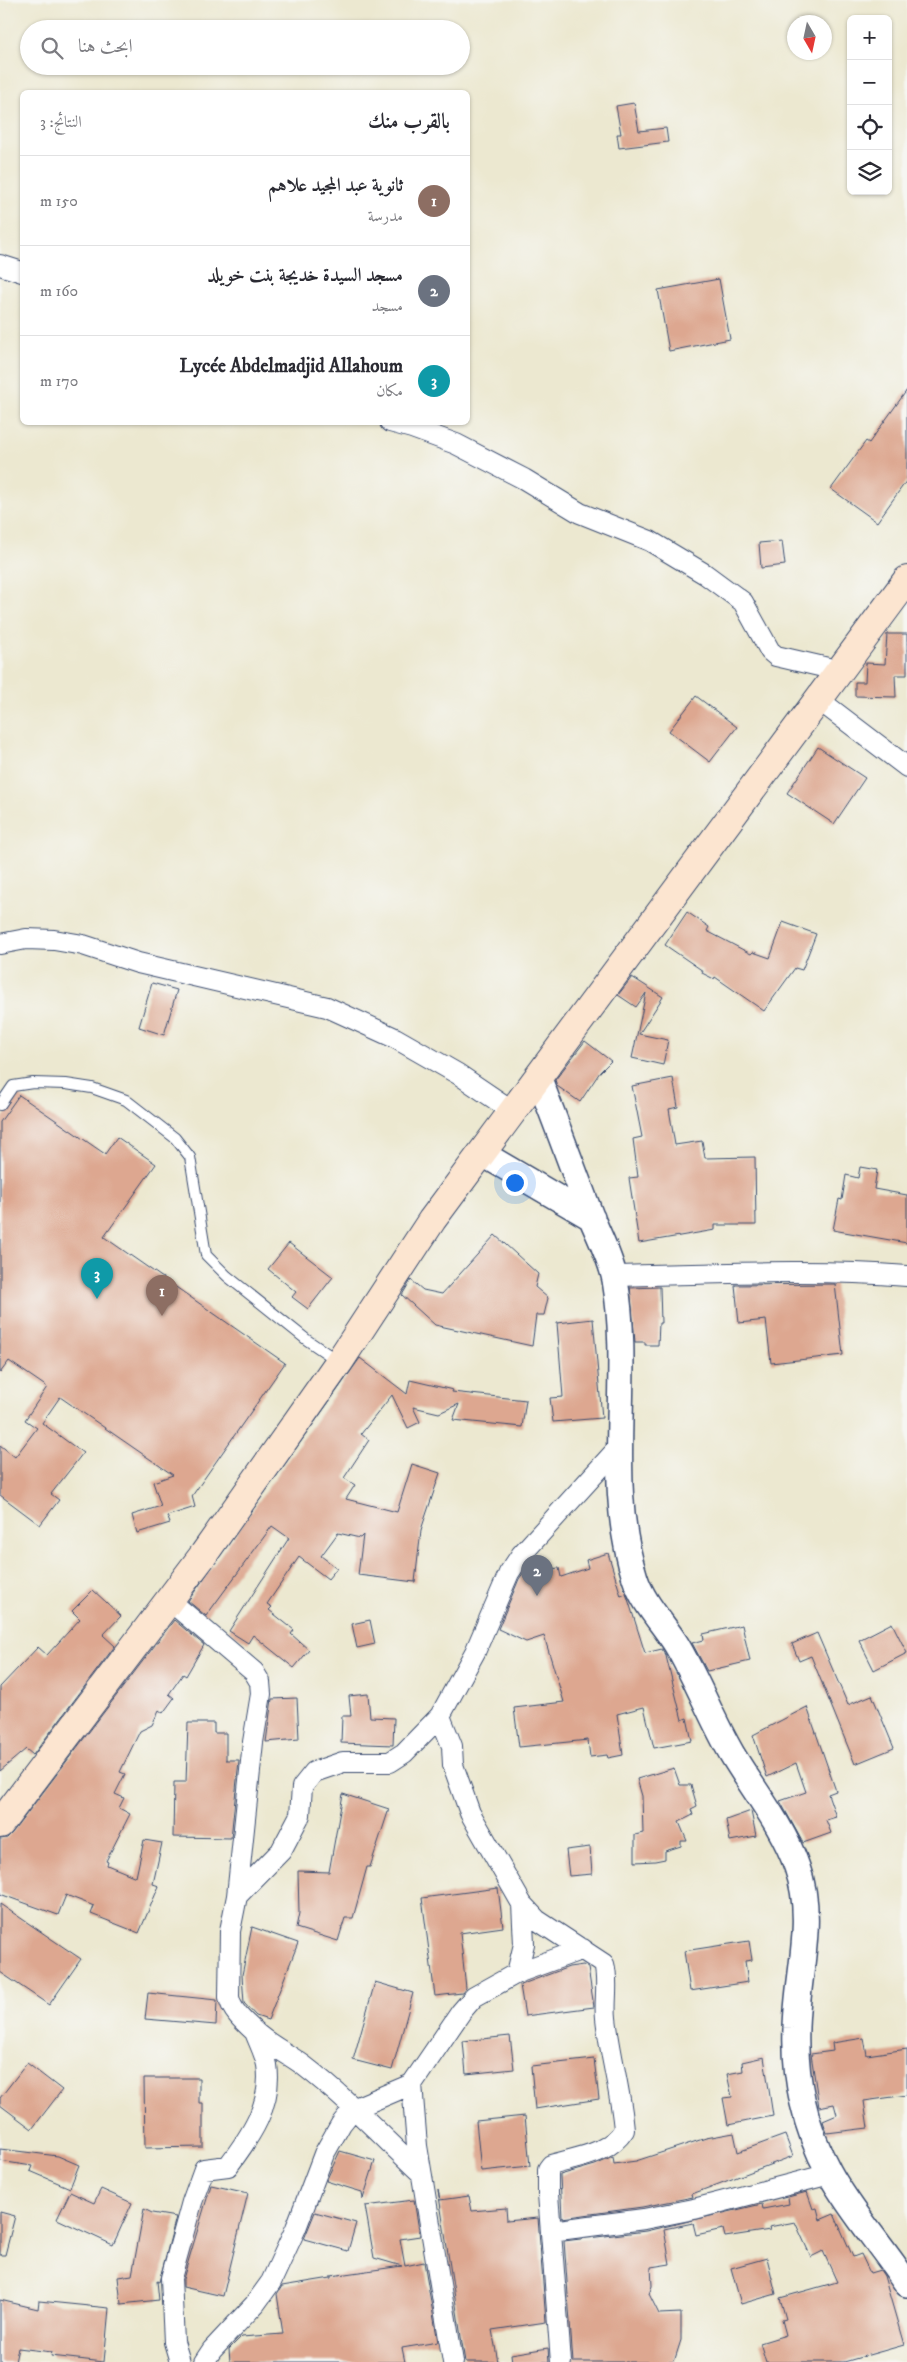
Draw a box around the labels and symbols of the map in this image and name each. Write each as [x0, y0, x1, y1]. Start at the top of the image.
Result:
north arrow [787, 15, 832, 60]
your location [502, 1170, 528, 1196]
pin: 3 [81, 1258, 113, 1299]
pin: 1 [146, 1275, 178, 1316]
pin: 2 [521, 1555, 553, 1596]

